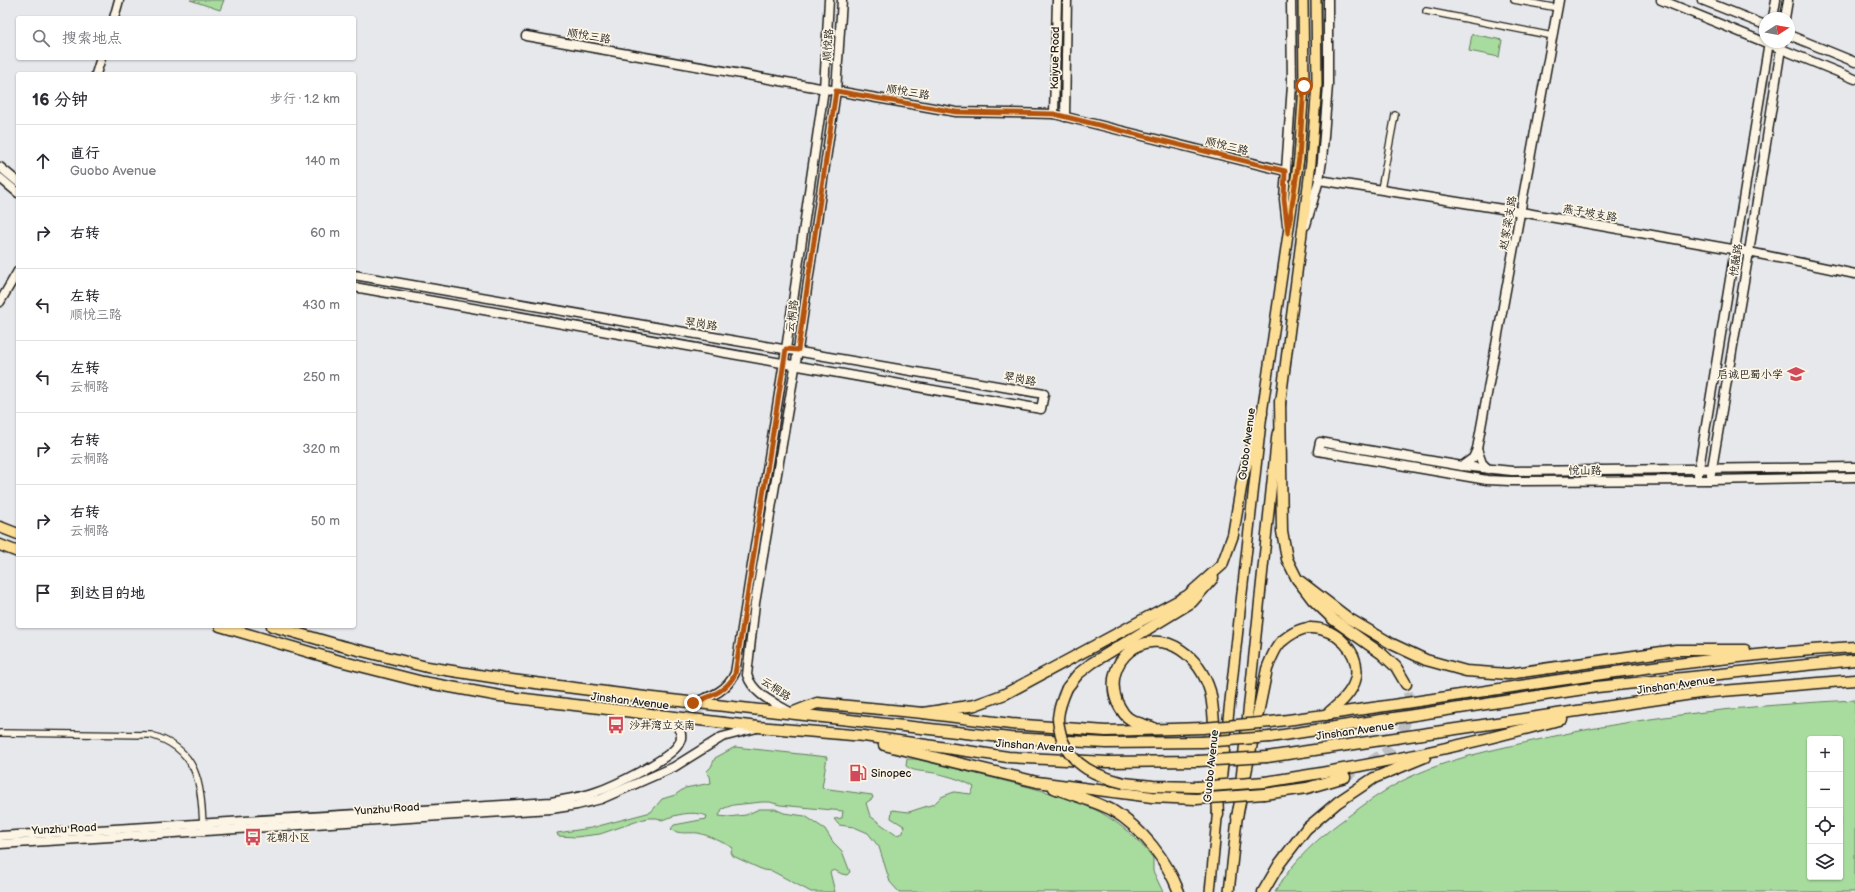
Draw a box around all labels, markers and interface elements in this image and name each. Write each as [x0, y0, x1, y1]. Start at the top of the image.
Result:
north arrow [1759, 12, 1795, 48]
search box [16, 16, 356, 60]
street label: 顺悦三路 [566, 26, 612, 46]
street label: Kaiyue Road [1048, 26, 1062, 90]
icon: search [30, 27, 52, 49]
street label: 顺悦路 [820, 28, 836, 62]
text: 搜索地点 [62, 29, 122, 48]
route start [1295, 77, 1313, 95]
street label: 顺悦三路 [885, 82, 931, 102]
text: 16 分钟 [32, 90, 88, 110]
text: 步行 · 1.2 km [270, 91, 340, 107]
street label: 顺悦三路 [1204, 134, 1250, 158]
text: 直行 [70, 144, 100, 163]
icon: ahead [32, 150, 54, 172]
text: 140 m [305, 153, 340, 169]
text: Guobo Avenue [70, 163, 156, 179]
street label: 赵家梁支路 [1497, 195, 1519, 251]
street label: 燕子坡支路 [1562, 202, 1618, 224]
icon: right [32, 222, 54, 244]
text: 右转 [70, 224, 100, 243]
text: 60 m [310, 225, 340, 241]
street label: 悦融路 [1727, 243, 1745, 277]
text: 左转 [70, 287, 100, 306]
icon: left [32, 294, 54, 316]
text: 430 m [302, 297, 340, 313]
street label: 云桐路 [783, 299, 801, 333]
text: 顺悦三路 [70, 307, 122, 323]
street label: 翠岗路 [684, 315, 718, 333]
text: 左转 [70, 359, 100, 378]
school or university icon: 启诚巴蜀小学 [1786, 364, 1806, 384]
icon: left [32, 366, 54, 388]
place label: 启诚巴蜀小学 [1717, 368, 1783, 381]
text: 250 m [303, 369, 340, 385]
street label: 翠岗路 [1003, 370, 1037, 388]
text: 云桐路 [70, 379, 109, 395]
street label: Guobo Avenue [1236, 407, 1258, 481]
text: 右转 [70, 431, 100, 450]
icon: right [32, 438, 54, 460]
text: 320 m [302, 441, 340, 457]
text: 云桐路 [70, 451, 109, 467]
street label: 悦山路 [1569, 464, 1602, 477]
text: 右转 [70, 503, 100, 522]
icon: right [32, 510, 54, 532]
text: 50 m [311, 513, 340, 529]
text: 云桐路 [70, 523, 109, 539]
icon: arrive [32, 582, 54, 604]
text: 到达目的地 [70, 584, 145, 603]
street label: Jinshan Avenue [1636, 673, 1716, 697]
street label: 云桐路 [759, 674, 793, 704]
street label: Jinshan Avenue [590, 690, 670, 712]
route end [684, 694, 702, 712]
bus stop icon: 沙井湾立交南 [606, 715, 626, 735]
place label: 沙井湾立交南 [629, 719, 695, 732]
street label: Jinshan Avenue [1315, 719, 1395, 743]
street label: Guobo Avenue [1201, 729, 1221, 803]
map controls [1807, 736, 1843, 880]
button: + [1807, 736, 1843, 772]
street label: Jinshan Avenue [995, 737, 1075, 755]
fuel station icon: Sinopec [848, 763, 868, 783]
place label: Sinopec [871, 767, 912, 780]
button: − [1807, 772, 1843, 808]
street label: Yunzhu Road [353, 800, 420, 818]
button: locate [1807, 808, 1843, 844]
street label: Yunzhu Road [30, 821, 97, 837]
bus stop icon: 花朝小区 [243, 827, 263, 847]
place label: 花朝小区 [266, 831, 310, 844]
button: layers [1807, 844, 1843, 880]

